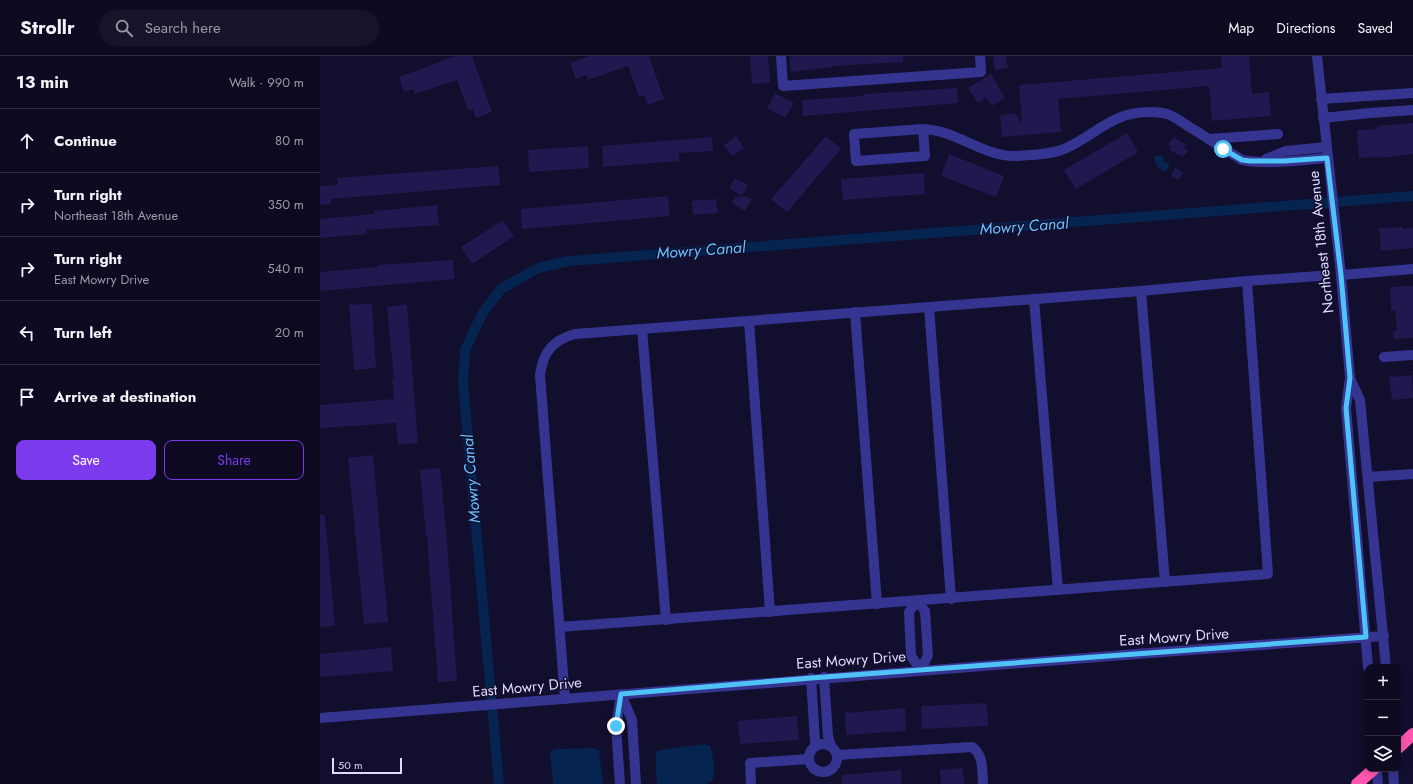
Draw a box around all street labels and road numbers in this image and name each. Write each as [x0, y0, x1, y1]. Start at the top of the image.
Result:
street label: Northeast 18th Avenue [1303, 169, 1339, 314]
street label: East Mowry Drive [1118, 622, 1230, 652]
street label: East Mowry Drive [795, 645, 907, 675]
street label: East Mowry Drive [471, 671, 583, 703]

